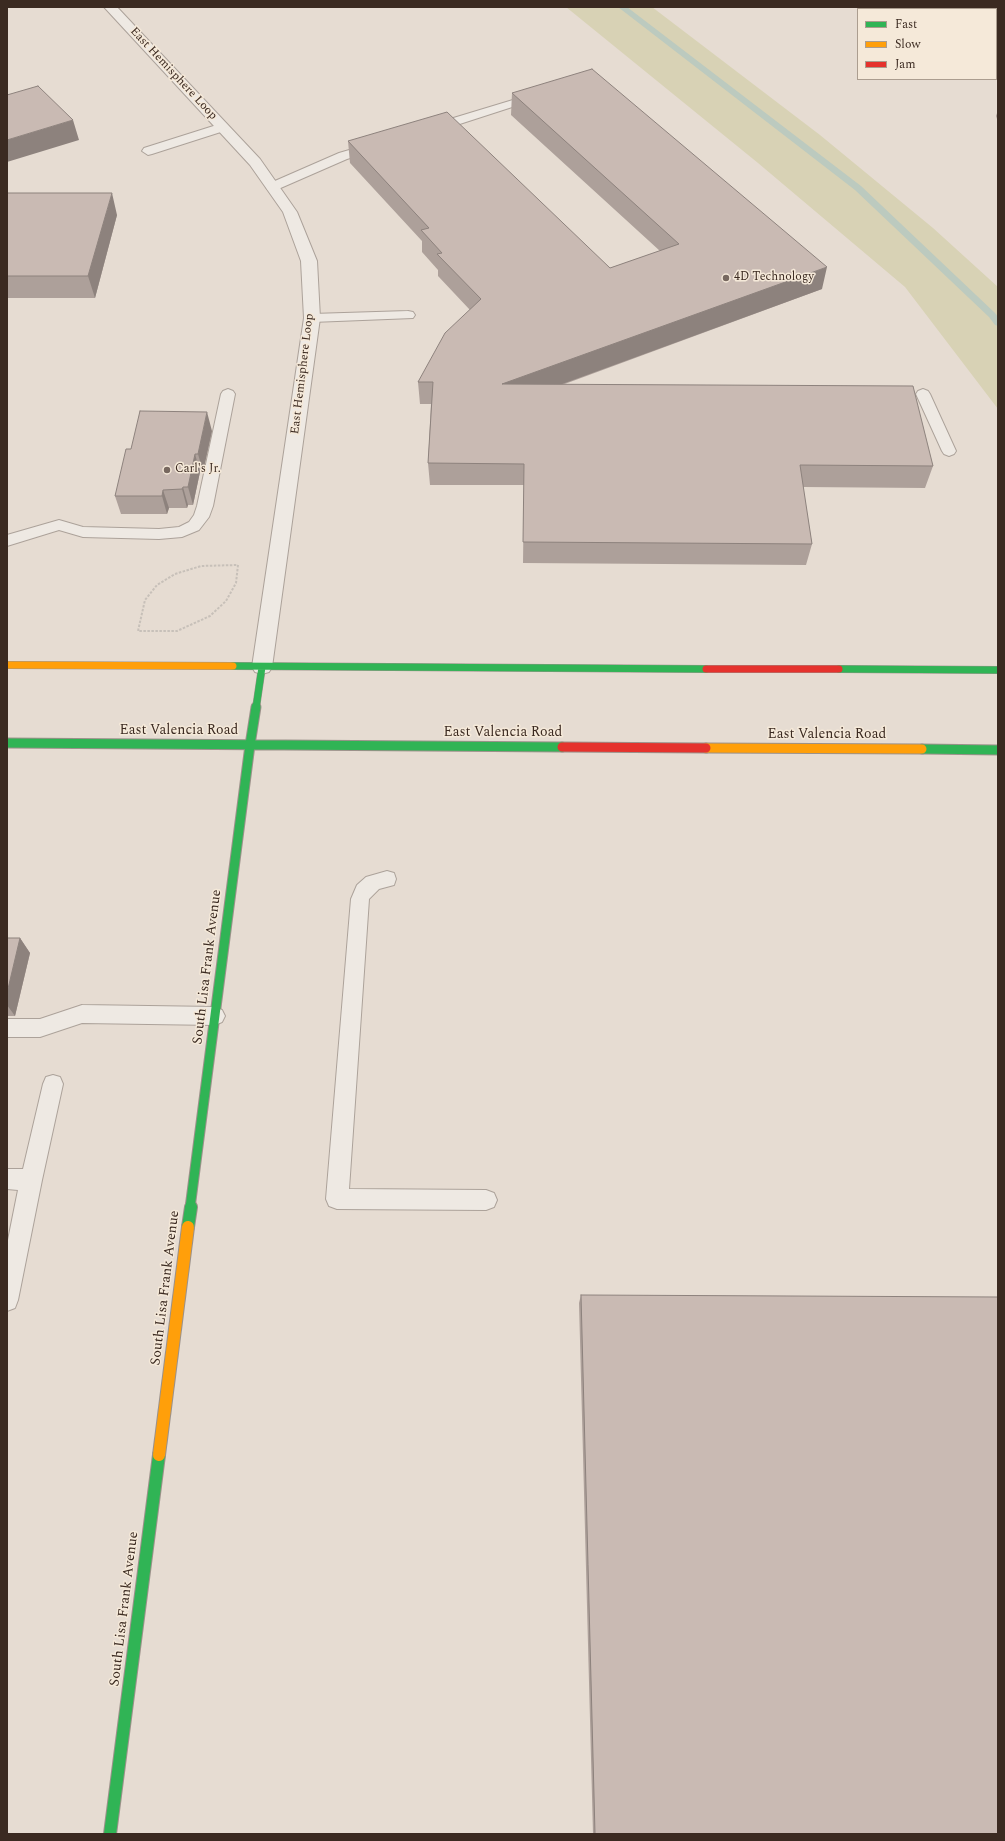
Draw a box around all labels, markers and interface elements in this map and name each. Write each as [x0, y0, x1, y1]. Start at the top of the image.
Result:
legend [857, 8, 997, 80]
text: Fast [895, 15, 917, 34]
street label: East Hemisphere Loop [126, 25, 220, 123]
text: Slow [895, 35, 920, 54]
text: Jam [895, 55, 916, 74]
place label: 4D Technology [734, 271, 814, 285]
marker: 4D Technology [721, 273, 731, 283]
street label: East Hemisphere Loop [288, 313, 318, 435]
place label: Carl's Jr. [175, 463, 221, 477]
marker: Carl's Jr. [162, 465, 172, 475]
street label: East Valencia Road [120, 723, 238, 739]
street label: East Valencia Road [444, 725, 562, 741]
street label: East Valencia Road [768, 727, 886, 743]
street label: South Lisa Frank Avenue [190, 889, 226, 1045]
street label: South Lisa Frank Avenue [148, 1210, 184, 1366]
street label: South Lisa Frank Avenue [107, 1531, 143, 1687]

